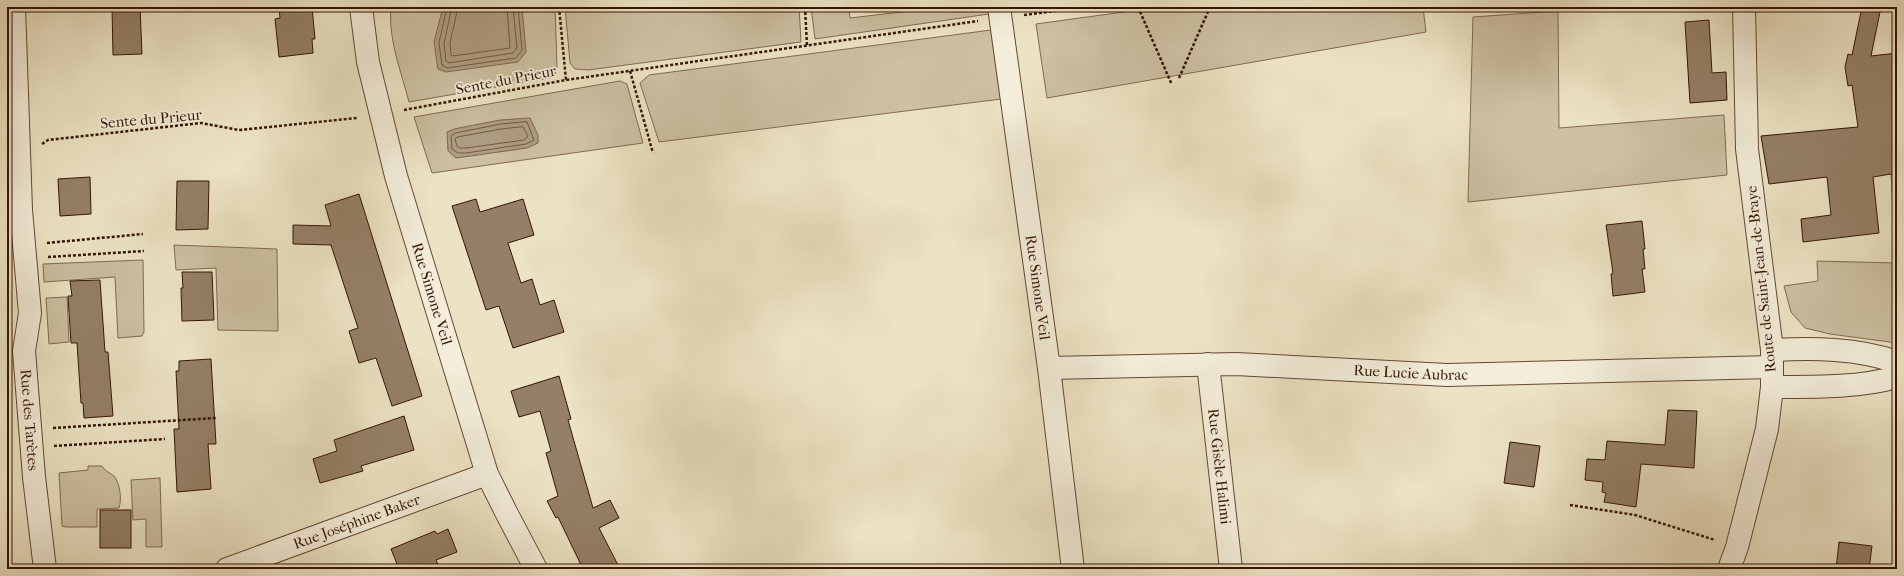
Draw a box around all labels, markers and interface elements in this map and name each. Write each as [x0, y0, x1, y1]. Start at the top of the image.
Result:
street label: Sente du Prieur [454, 61, 558, 99]
street label: Sente du Prieur [100, 106, 203, 132]
street label: Route de Saint-Jean-de-Braye [1742, 184, 1780, 373]
street label: Rue Simone Veil [1022, 234, 1054, 341]
street label: Rue Simone Veil [408, 240, 456, 347]
street label: Rue Lucie Aubrac [1353, 361, 1469, 384]
street label: Rue des Tarètes [16, 368, 43, 472]
street label: Rue Gisèle Halimi [1204, 407, 1235, 526]
street label: Rue Joséphine Baker [291, 490, 423, 553]

